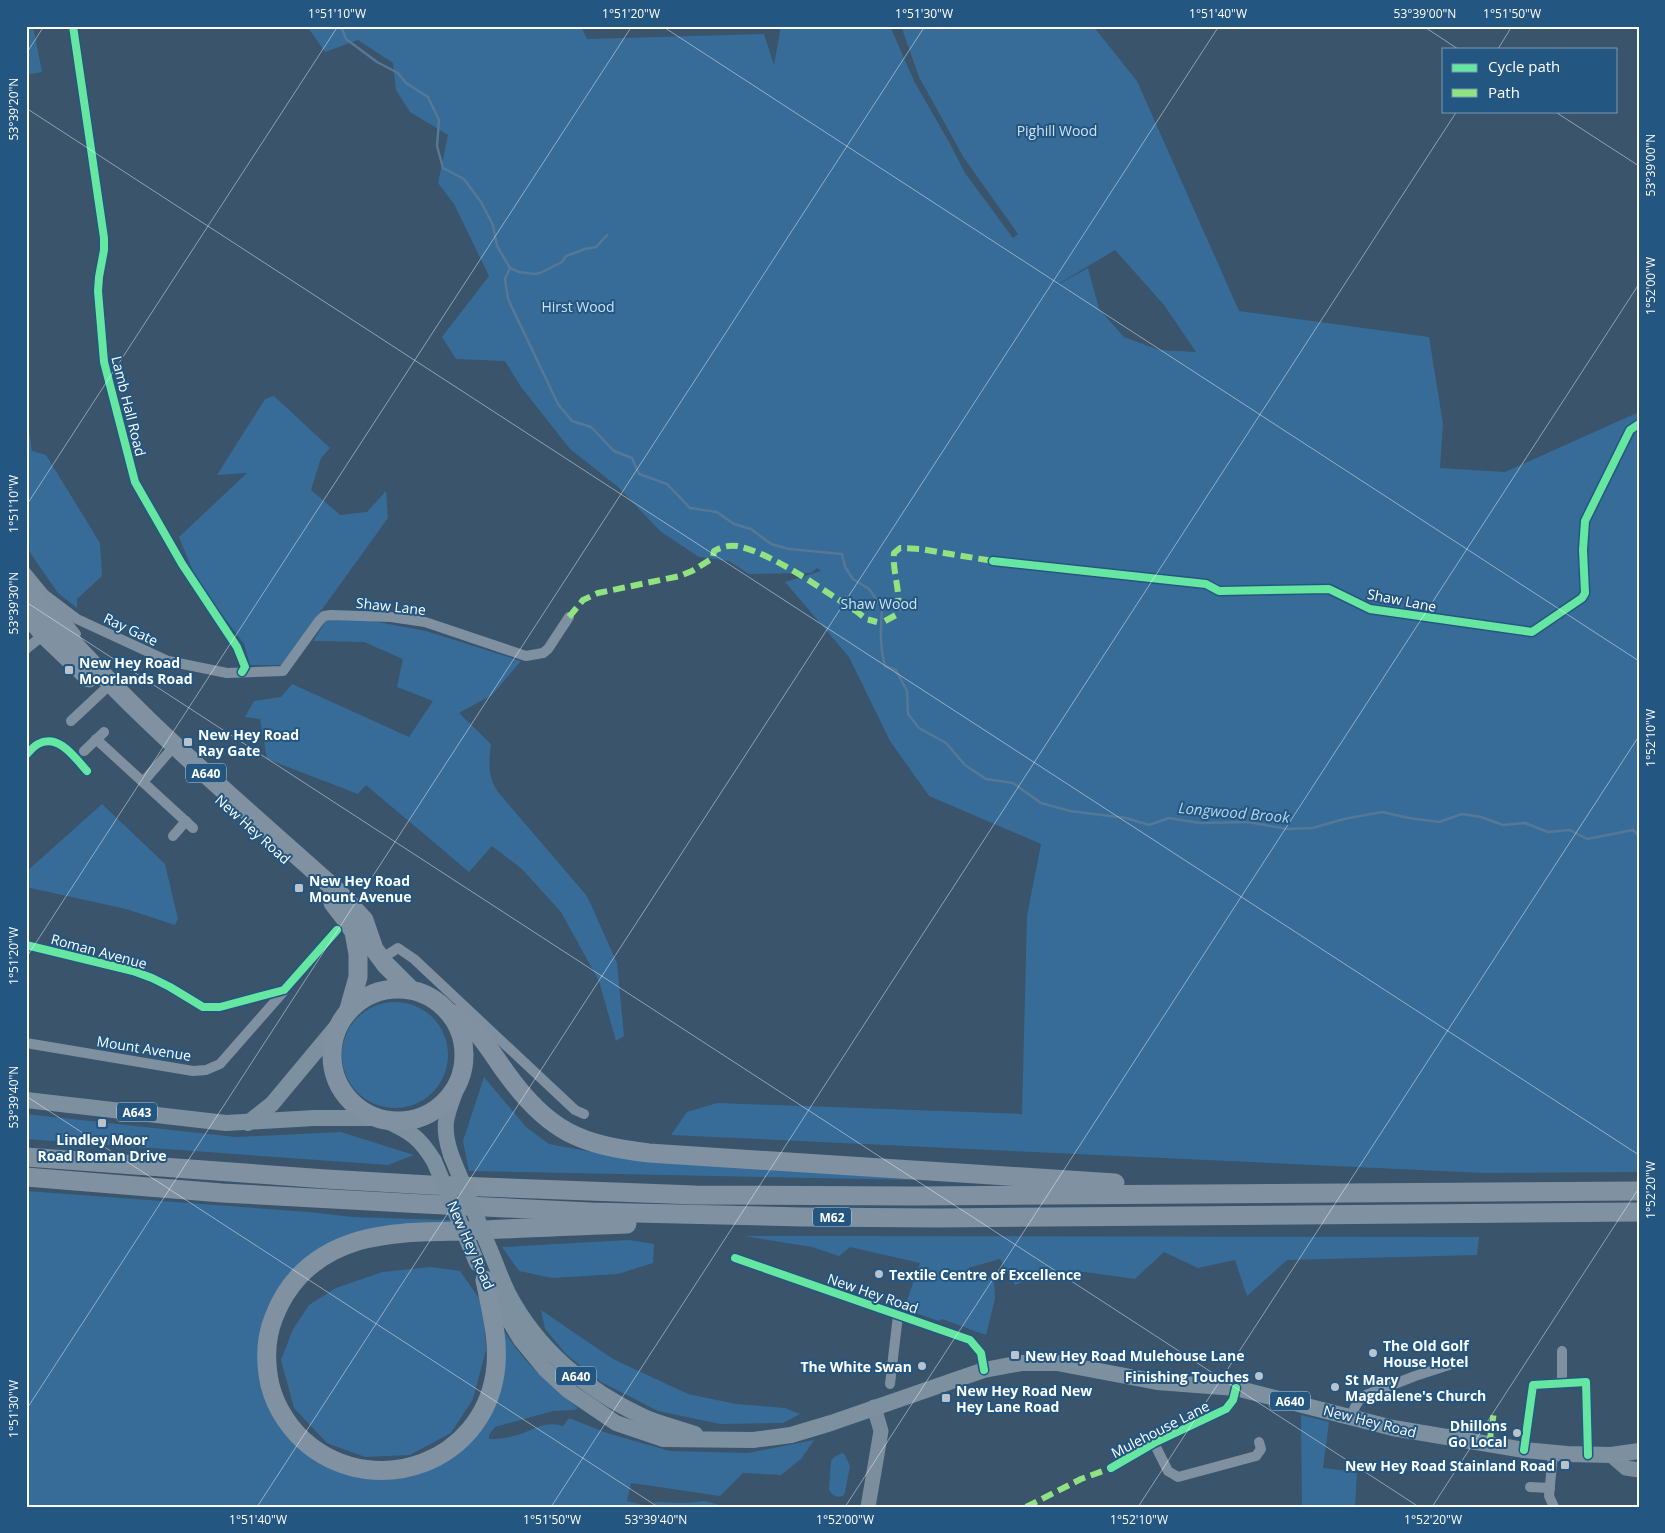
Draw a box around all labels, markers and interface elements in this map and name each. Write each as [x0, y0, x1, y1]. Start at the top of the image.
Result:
text: 1°51'10"W [308, 5, 366, 22]
text: 1°51'20"W [602, 5, 660, 22]
text: 1°51'30"W [895, 5, 953, 22]
text: 1°51'40"W [1189, 5, 1247, 22]
text: 53°39'00"N [1394, 5, 1456, 22]
text: 1°51'50"W [1483, 5, 1541, 22]
legend [1442, 48, 1618, 112]
text: Cycle path [1488, 56, 1560, 76]
text: 53°39'20"N [5, 78, 22, 140]
text: Path [1488, 82, 1520, 102]
park label: Pighill Wood [1017, 121, 1097, 140]
text: 53°39'00"N [1642, 134, 1659, 196]
text: 1°52'00"W [1642, 257, 1659, 315]
park label: Hirst Wood [541, 297, 615, 316]
street label: Lamb Hall Road [107, 354, 151, 458]
text: 1°51'10"W [5, 475, 22, 533]
text: 53°39'30"N [5, 572, 22, 634]
street label: Shaw Lane [1366, 584, 1438, 616]
street label: Shaw Lane [355, 593, 427, 619]
park label: Shaw Wood [841, 594, 917, 613]
street label: Ray Gate [101, 608, 161, 650]
place label: New Hey Road Moorlands Road [79, 653, 193, 688]
marker: New Hey Road Moorlands Road [63, 664, 75, 676]
text: 1°52'10"W [1642, 709, 1659, 767]
place label: New Hey Road Ray Gate [198, 725, 299, 760]
marker: New Hey Road Ray Gate [182, 736, 194, 748]
road number: A640 [186, 764, 226, 782]
street label: New Hey Road [211, 790, 295, 868]
water label: Longwood Brook [1178, 797, 1291, 827]
place label: New Hey Road Mount Avenue [309, 871, 412, 906]
marker: New Hey Road Mount Avenue [293, 882, 305, 894]
text: 1°51'20"W [5, 927, 22, 985]
street label: Roman Avenue [49, 929, 149, 973]
street label: Mount Avenue [95, 1031, 193, 1065]
text: 53°39'40"N [5, 1066, 22, 1128]
road number: A643 [117, 1102, 157, 1122]
marker: Lindley Moor Road Roman Drive [96, 1117, 108, 1129]
place label: Lindley Moor Road Roman Drive [37, 1130, 167, 1165]
text: 1°52'20"W [1642, 1161, 1659, 1219]
street label: New Hey Road [443, 1198, 499, 1292]
road number: M62 [813, 1208, 851, 1226]
place label: Textile Centre of Excellence [889, 1265, 1081, 1284]
marker: Textile Centre of Excellence [873, 1268, 885, 1280]
street label: New Hey Road [825, 1269, 921, 1317]
place label: The Old Golf House Hotel [1383, 1336, 1470, 1371]
place label: New Hey Road Mulehouse Lane [1025, 1346, 1244, 1365]
marker: The Old Golf House Hotel [1367, 1347, 1379, 1359]
marker: New Hey Road Mulehouse Lane [1009, 1349, 1021, 1361]
place label: The White Swan [800, 1357, 912, 1376]
marker: The White Swan [916, 1360, 928, 1372]
road number: A640 [556, 1366, 596, 1385]
place label: Finishing Touches [1125, 1367, 1249, 1386]
marker: Finishing Touches [1253, 1370, 1265, 1382]
place label: St Mary Magdalene's Church [1345, 1370, 1486, 1405]
text: 1°51'30"W [5, 1380, 22, 1438]
place label: New Hey Road New Hey Lane Road [956, 1381, 1092, 1416]
marker: St Mary Magdalene's Church [1329, 1381, 1341, 1393]
marker: New Hey Road New Hey Lane Road [940, 1392, 952, 1404]
road number: A640 [1270, 1392, 1310, 1410]
street label: Mulehouse Lane [1108, 1396, 1212, 1462]
street label: New Hey Road [1322, 1400, 1418, 1442]
place label: Dhillons Go Local [1448, 1416, 1507, 1451]
marker: Dhillons Go Local [1511, 1427, 1523, 1439]
place label: New Hey Road Stainland Road [1345, 1456, 1555, 1475]
marker: New Hey Road Stainland Road [1559, 1459, 1571, 1471]
text: 1°51'40"W [229, 1511, 287, 1528]
text: 1°51'50"W [523, 1511, 581, 1528]
text: 53°39'40"N [625, 1511, 687, 1528]
text: 1°52'00"W [816, 1511, 874, 1528]
text: 1°52'10"W [1110, 1511, 1168, 1528]
text: 1°52'20"W [1404, 1511, 1462, 1528]

